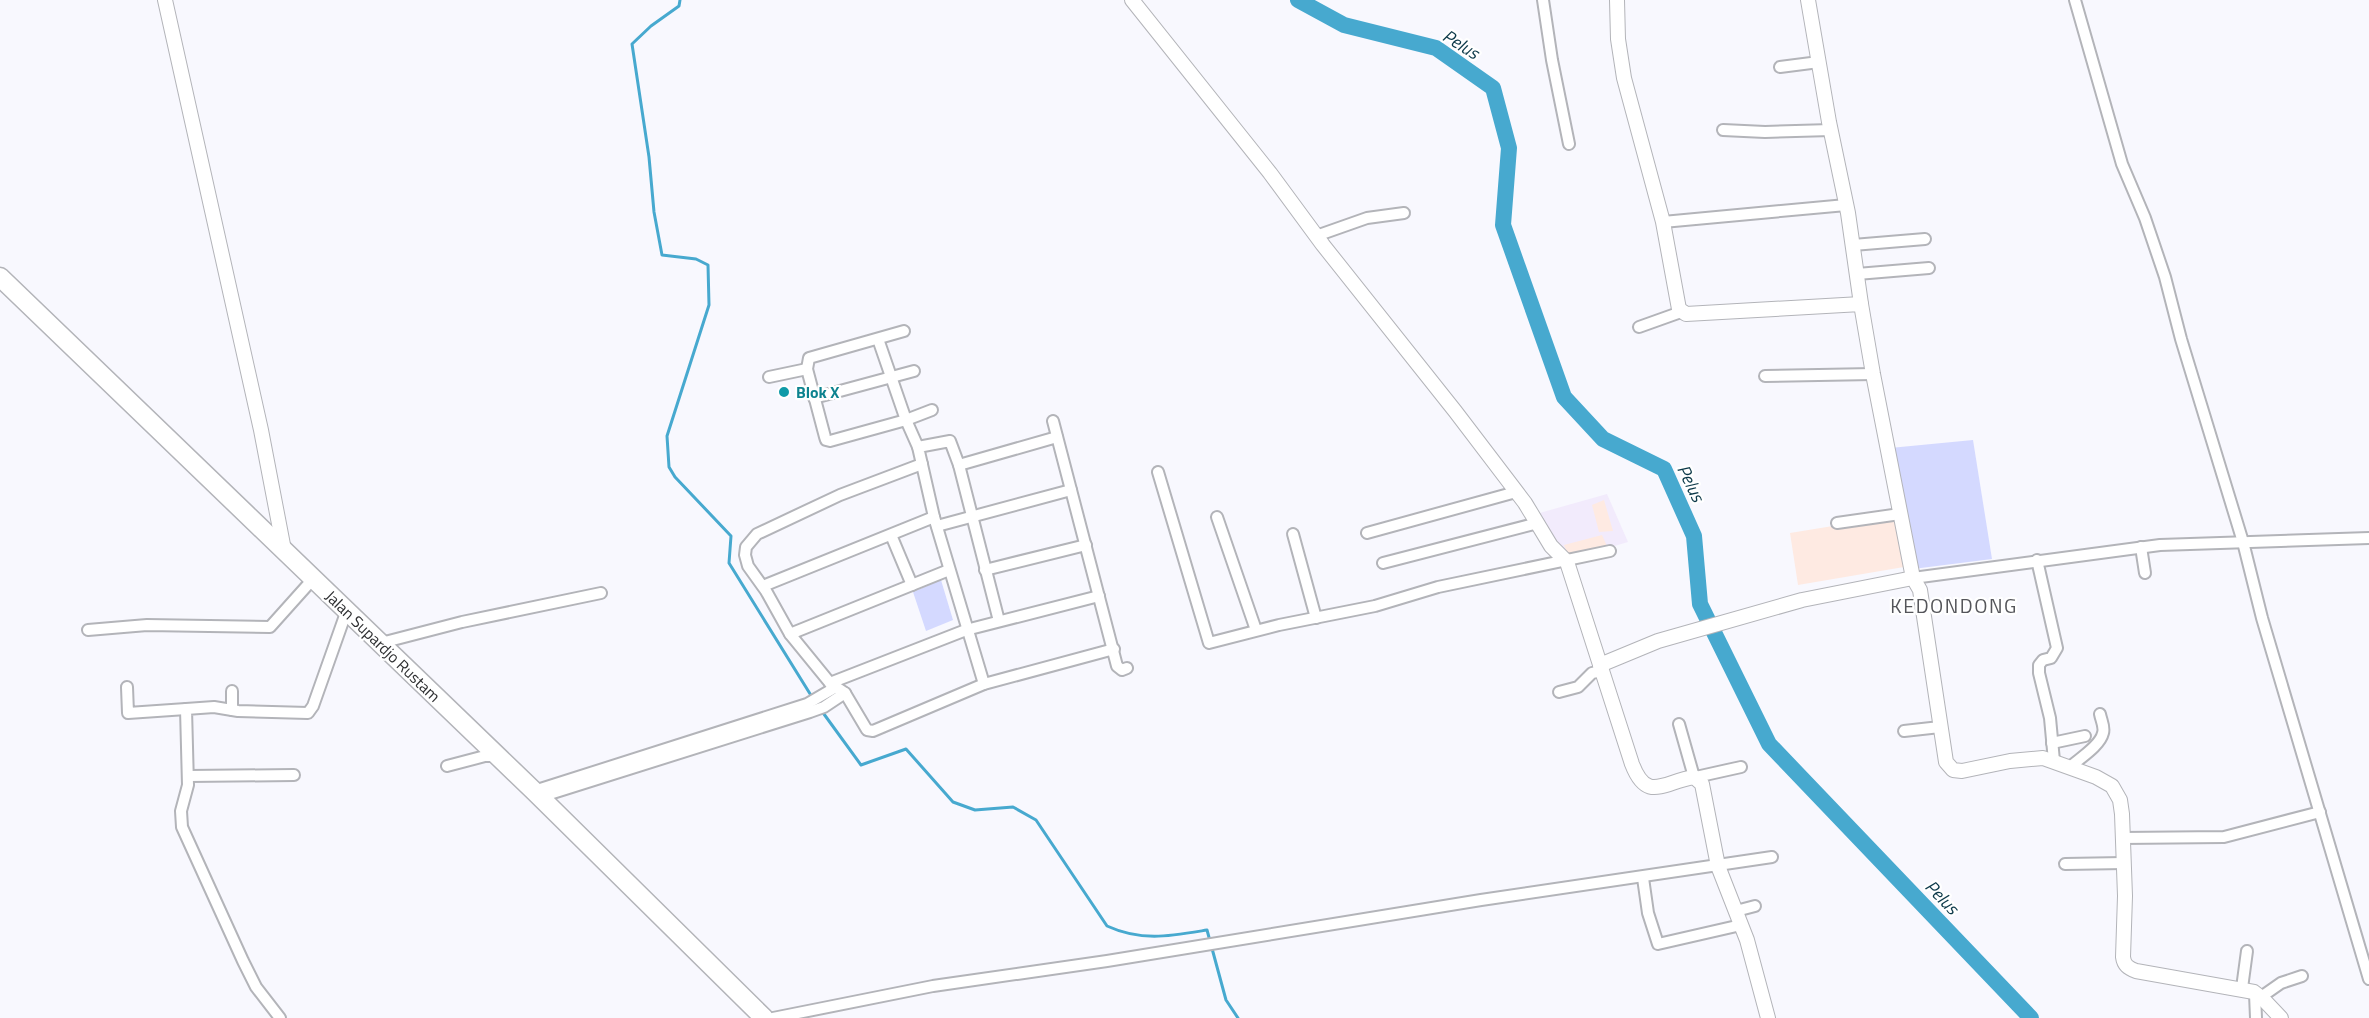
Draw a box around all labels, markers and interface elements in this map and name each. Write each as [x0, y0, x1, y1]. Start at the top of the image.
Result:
water label: Pelus [1437, 22, 1486, 66]
place label: Blok X [796, 380, 839, 404]
marker: Blok X [777, 385, 791, 399]
water label: Pelus [1670, 460, 1712, 507]
street label: Jalan Supardjo Rustam [320, 585, 446, 707]
district label: KEDONDONG [1890, 590, 2018, 621]
water label: Pelus [1919, 874, 1966, 921]

